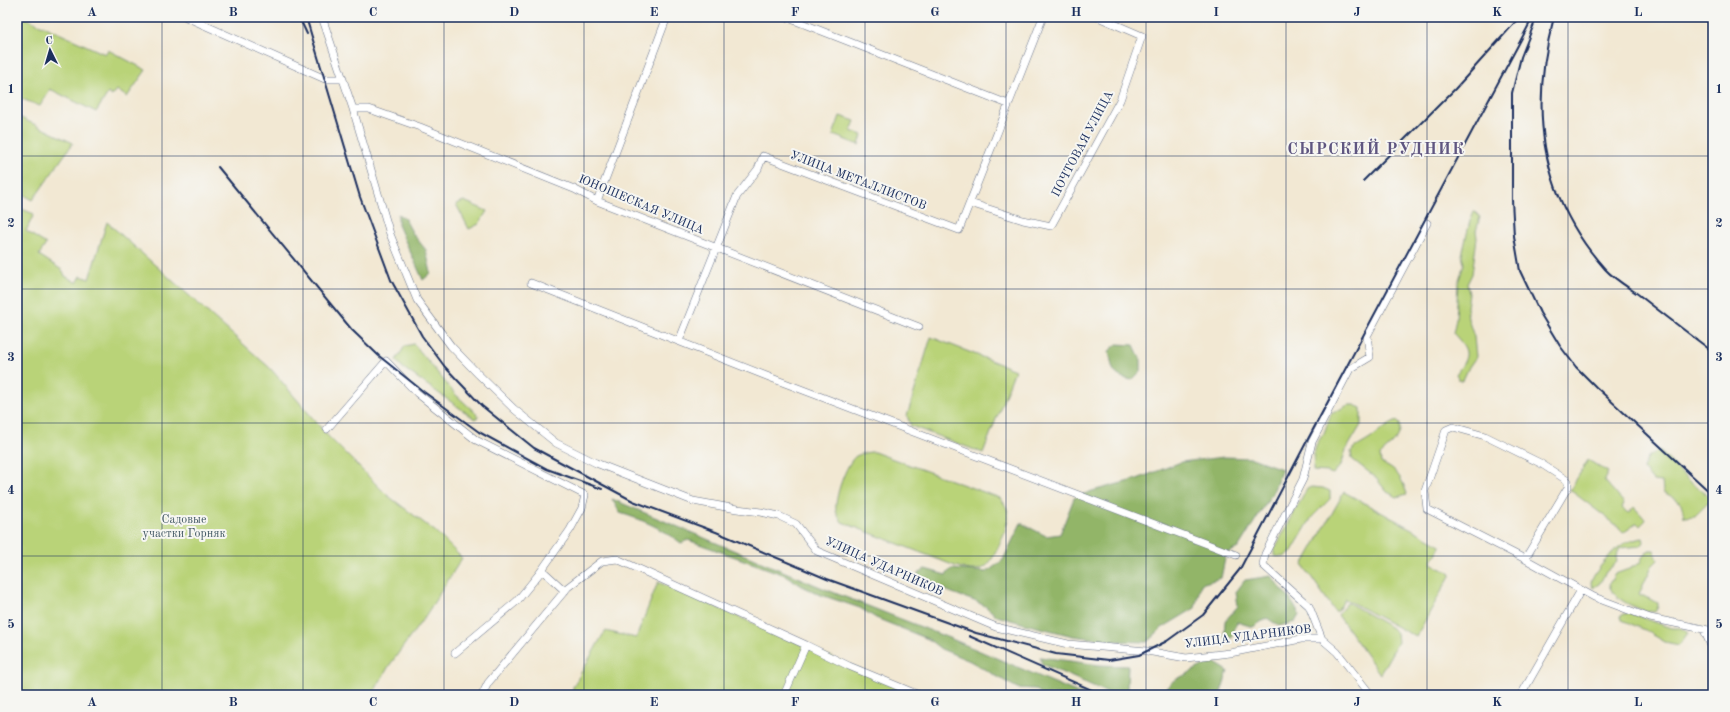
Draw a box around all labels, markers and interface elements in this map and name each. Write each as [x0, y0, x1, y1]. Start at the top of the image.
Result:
text: A [87, 6, 97, 19]
text: B [228, 6, 238, 19]
text: C [369, 6, 377, 19]
text: D [509, 6, 519, 19]
text: E [650, 6, 659, 19]
text: F [791, 6, 800, 19]
text: G [930, 6, 940, 19]
text: H [1071, 6, 1082, 19]
text: I [1213, 6, 1219, 19]
text: J [1353, 6, 1361, 19]
text: K [1492, 6, 1502, 19]
text: L [1634, 6, 1643, 19]
north arrow [30, 30, 70, 70]
text: С [45, 36, 53, 47]
text: 1 [7, 83, 15, 96]
text: 1 [1715, 83, 1723, 96]
street label: ПОЧТОВАЯ УЛИЦА [1050, 89, 1116, 199]
district label: СЫРСКИЙ РУДНИК [1287, 138, 1465, 158]
street label: УЛИЦА МЕТАЛЛИСТОВ [788, 149, 928, 213]
street label: ЮНОШЕСКАЯ УЛИЦА [577, 173, 705, 237]
text: 2 [7, 217, 15, 230]
text: 2 [1715, 217, 1723, 230]
text: 3 [7, 351, 15, 364]
text: 3 [1715, 351, 1723, 364]
text: 4 [7, 484, 15, 497]
text: 4 [1715, 484, 1723, 497]
park label: Садовые участки Горняк [143, 514, 225, 540]
street label: УЛИЦА УДАРНИКОВ [823, 536, 945, 598]
text: 5 [7, 618, 15, 631]
text: 5 [1715, 618, 1723, 631]
street label: УЛИЦА УДАРНИКОВ [1184, 623, 1312, 651]
text: A [87, 696, 97, 709]
text: B [228, 696, 238, 709]
text: C [369, 696, 377, 709]
text: D [509, 696, 519, 709]
text: E [650, 696, 659, 709]
text: F [791, 696, 800, 709]
text: G [930, 696, 940, 709]
text: H [1071, 696, 1082, 709]
text: I [1213, 696, 1219, 709]
text: J [1353, 696, 1361, 709]
text: K [1492, 696, 1502, 709]
text: L [1634, 696, 1643, 709]

